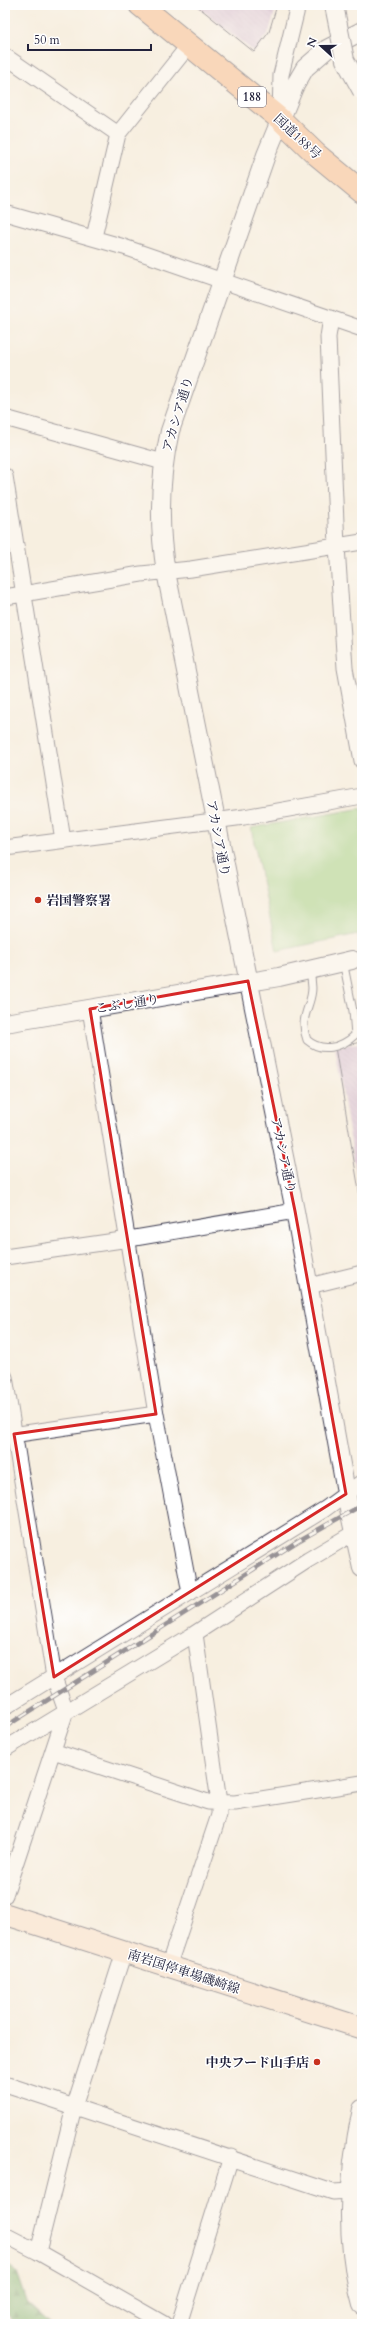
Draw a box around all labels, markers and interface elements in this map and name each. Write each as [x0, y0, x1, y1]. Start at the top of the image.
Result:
scale bar [28, 26, 151, 52]
north arrow [301, 26, 341, 66]
text: 50 m [34, 32, 61, 48]
text: N [303, 35, 321, 50]
road number: 188 [238, 87, 266, 107]
street label: 国道188号 [270, 110, 325, 163]
street label: アカシア通り [158, 374, 198, 454]
street label: アカシア通り [202, 798, 234, 878]
place label: 岩国警察署 [46, 892, 111, 910]
marker: 岩国警察署 [33, 895, 43, 905]
street label: こぶし通り [94, 990, 161, 1018]
street label: アカシア通り [266, 1115, 300, 1195]
street label: 南岩国停車場磯崎線 [125, 1945, 242, 1999]
place label: 中央フード山手店 [205, 2054, 309, 2072]
marker: 中央フード山手店 [312, 2057, 322, 2067]

